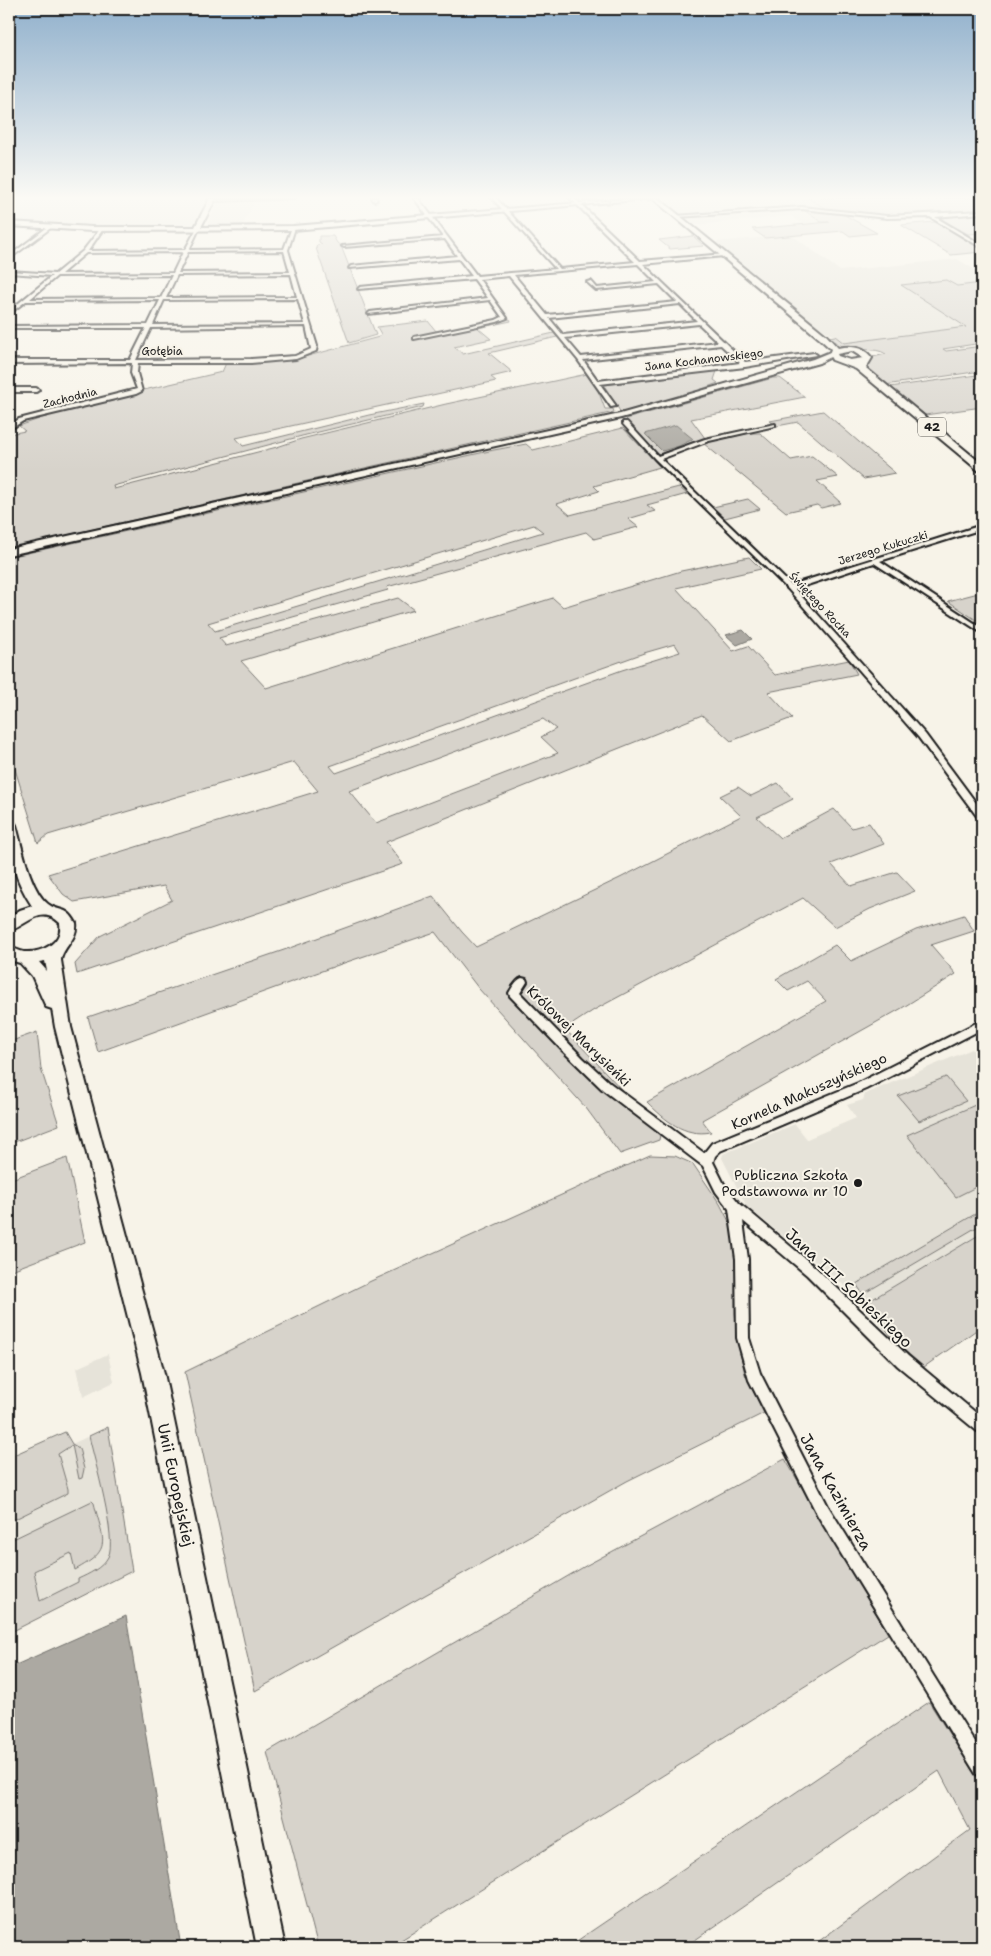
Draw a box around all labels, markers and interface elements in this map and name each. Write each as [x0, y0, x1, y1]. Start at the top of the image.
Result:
street label: Gołębia [141, 344, 183, 359]
street label: Jana Kochanowskiego [644, 345, 764, 375]
street label: Zachodnia [41, 384, 99, 412]
road number: 42 [918, 418, 946, 437]
street label: Jerzego Kukuczki [836, 527, 930, 569]
street label: Świętego Rocha [786, 568, 855, 641]
street label: Królowej Marysieńki [523, 982, 635, 1090]
street label: Kornela Makuszyńskiego [728, 1049, 890, 1133]
place label: Publiczna Szkoła Podstawowa nr 10 [721, 1166, 848, 1200]
marker: Publiczna Szkoła Podstawowa nr 10 [852, 1177, 864, 1189]
street label: Jana III Sobieskiego [781, 1224, 917, 1352]
street label: Unii Europejskiej [153, 1421, 199, 1549]
street label: Jana Kazimierza [795, 1430, 877, 1554]

